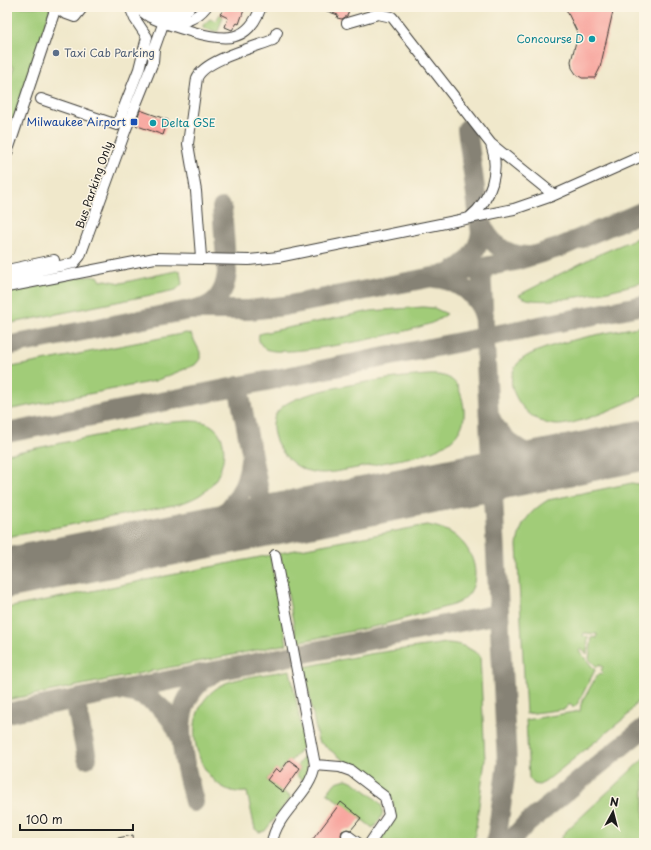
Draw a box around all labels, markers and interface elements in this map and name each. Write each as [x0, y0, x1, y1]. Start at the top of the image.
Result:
place label: Concourse D [516, 30, 584, 47]
marker: Concourse D [587, 34, 597, 44]
place label: Taxi Cab Parking [64, 44, 155, 61]
marker: Taxi Cab Parking [51, 48, 61, 58]
place label: Milwaukee Airport [26, 113, 127, 130]
place label: Delta GSE [161, 114, 216, 131]
marker: Milwaukee Airport [129, 117, 139, 127]
marker: Delta GSE [148, 118, 158, 128]
street label: Bus Parking Only [71, 139, 116, 231]
north arrow [593, 792, 633, 832]
text: N [609, 793, 620, 811]
scale bar [20, 806, 133, 832]
text: 100 m [26, 810, 63, 828]

